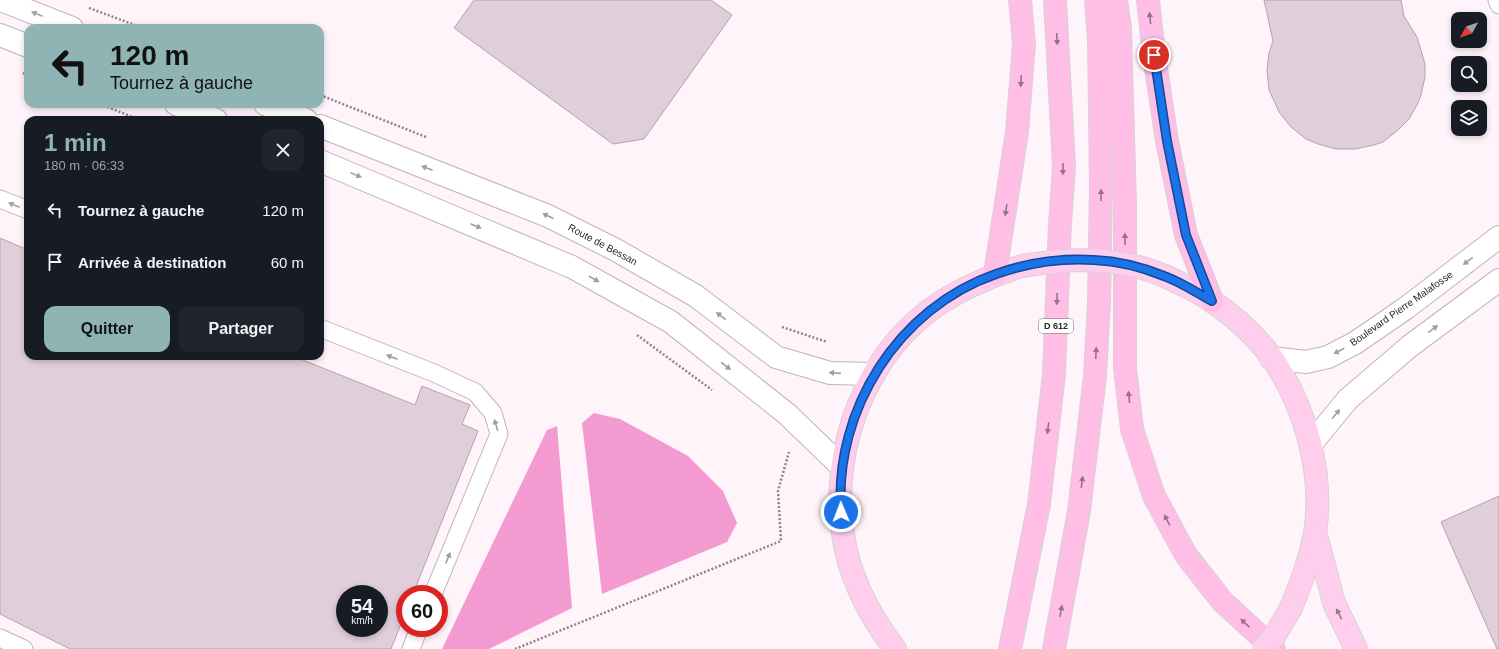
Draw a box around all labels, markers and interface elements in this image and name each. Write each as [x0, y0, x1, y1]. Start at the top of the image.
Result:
one-way arrow [31, 11, 42, 17]
one-way arrow [1147, 12, 1154, 24]
north arrow [1451, 12, 1487, 48]
map controls [1451, 12, 1487, 136]
one-way arrow [1053, 33, 1060, 45]
pin [1137, 38, 1171, 72]
icon: left [44, 40, 96, 92]
text: 120 m [110, 40, 189, 71]
icon: arrive [1143, 44, 1165, 66]
button: search [1451, 56, 1487, 92]
text: Tournez à gauche [110, 73, 253, 93]
one-way arrow [1017, 75, 1024, 87]
button: layers [1451, 100, 1487, 136]
text: 1 min [44, 129, 107, 156]
button: close [262, 129, 304, 171]
text: 180 m · 06:33 [44, 158, 124, 173]
one-way arrow [1060, 163, 1067, 175]
one-way arrow [422, 165, 433, 171]
one-way arrow [351, 173, 363, 179]
one-way arrow [1098, 188, 1104, 201]
icon: left [44, 199, 66, 221]
one-way arrow [8, 201, 20, 208]
text: Tournez à gauche [78, 202, 204, 219]
text: 120 m [262, 202, 304, 219]
one-way arrow [1003, 204, 1009, 216]
one-way arrow [543, 213, 554, 219]
street label: Route de Bessan [566, 222, 639, 267]
one-way arrow [470, 223, 482, 229]
one-way arrow [1122, 232, 1128, 245]
icon: arrive [44, 251, 66, 273]
text: Arrivée à destination [78, 254, 226, 271]
text: 60 m [271, 254, 304, 271]
one-way arrow [1463, 257, 1474, 265]
street label: Boulevard Pierre Malafosse [1348, 268, 1455, 348]
one-way arrow [589, 276, 600, 283]
one-way arrow [1054, 293, 1060, 306]
button: Quitter [44, 306, 170, 352]
button: Partager [178, 306, 304, 352]
one-way arrow [716, 311, 727, 320]
road number: D 612 [1039, 319, 1073, 333]
one-way arrow [1428, 324, 1439, 333]
one-way arrow [1093, 346, 1099, 359]
one-way arrow [1333, 348, 1345, 354]
one-way arrow [385, 353, 397, 359]
one-way arrow [720, 362, 731, 370]
one-way arrow [829, 369, 841, 376]
one-way arrow [1125, 391, 1132, 403]
one-way arrow [1331, 408, 1340, 419]
one-way arrow [493, 418, 499, 430]
one-way arrow [1045, 422, 1051, 434]
one-way arrow [1079, 476, 1085, 489]
position arrow [820, 491, 862, 533]
one-way arrow [1164, 514, 1171, 526]
one-way arrow [446, 551, 452, 563]
speed limit sign: 60 [396, 585, 448, 637]
text: 54 [351, 595, 373, 617]
one-way arrow [1058, 605, 1064, 617]
one-way arrow [1336, 608, 1342, 620]
text: km/h [351, 615, 373, 626]
one-way arrow [1240, 618, 1251, 627]

